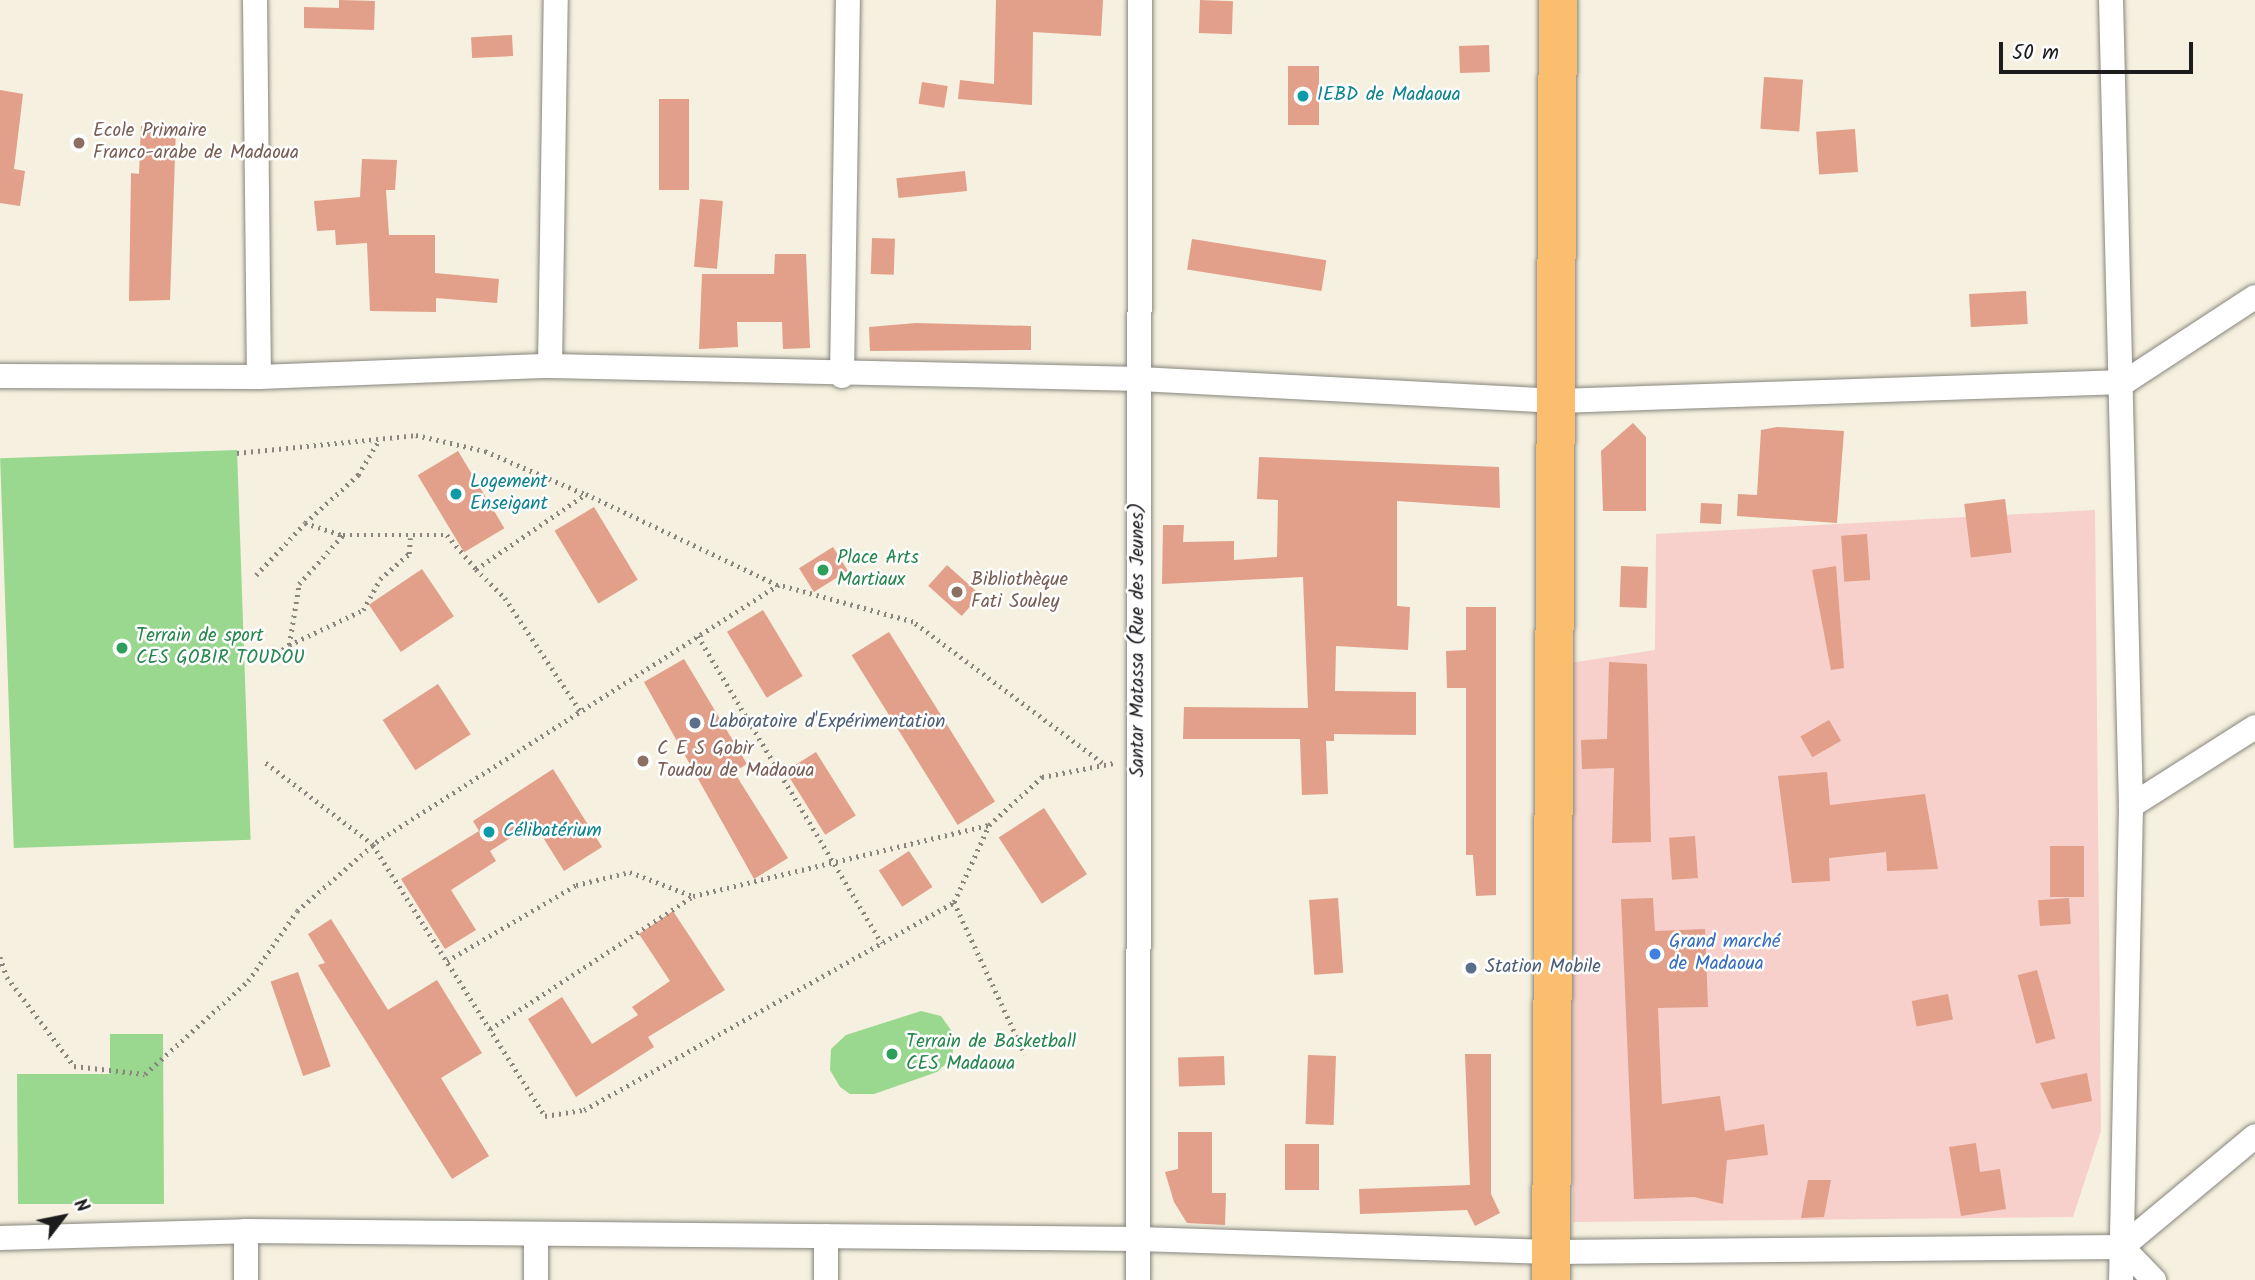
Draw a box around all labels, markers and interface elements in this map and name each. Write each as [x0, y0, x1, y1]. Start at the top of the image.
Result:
scale bar [2003, 28, 2197, 72]
text: 50 m [2012, 37, 2059, 70]
place label: IEBD de Madaoua [1317, 85, 1461, 107]
marker: IEBD de Madaoua [1295, 88, 1311, 104]
place label: Ecole Primaire Franco-arabe de Madaoua [93, 121, 299, 165]
marker: Ecole Primaire Franco-arabe de Madaoua [71, 135, 87, 151]
place label: Logement Enseigant [470, 472, 548, 516]
marker: Logement Enseigant [448, 486, 464, 502]
street label: Santar Matassa (Rue des Jeunes) [1128, 503, 1150, 777]
place label: Place Arts Martiaux [837, 548, 919, 592]
marker: Place Arts Martiaux [815, 562, 831, 578]
place label: Bibliothèque Fati Souley [971, 570, 1068, 614]
marker: Bibliothèque Fati Souley [949, 584, 965, 600]
place label: Terrain de sport CES GOBIR TOUDOU [136, 626, 305, 670]
marker: Terrain de sport CES GOBIR TOUDOU [114, 640, 130, 656]
place label: Laboratoire d'Expérimentation [709, 712, 945, 734]
marker: Laboratoire d'Expérimentation [687, 715, 703, 731]
place label: C E S Gobir Toudou de Madaoua [657, 739, 814, 783]
marker: C E S Gobir Toudou de Madaoua [635, 753, 651, 769]
place label: Célibatérium [503, 821, 602, 843]
marker: Célibatérium [481, 824, 497, 840]
place label: Grand marché de Madaoua [1669, 932, 1780, 976]
marker: Grand marché de Madaoua [1647, 946, 1663, 962]
place label: Station Mobile [1485, 957, 1601, 979]
marker: Station Mobile [1463, 960, 1479, 976]
place label: Terrain de Basketball CES Madaoua [906, 1032, 1076, 1076]
marker: Terrain de Basketball CES Madaoua [884, 1046, 900, 1062]
north arrow [28, 1182, 98, 1252]
text: N [65, 1193, 97, 1219]

